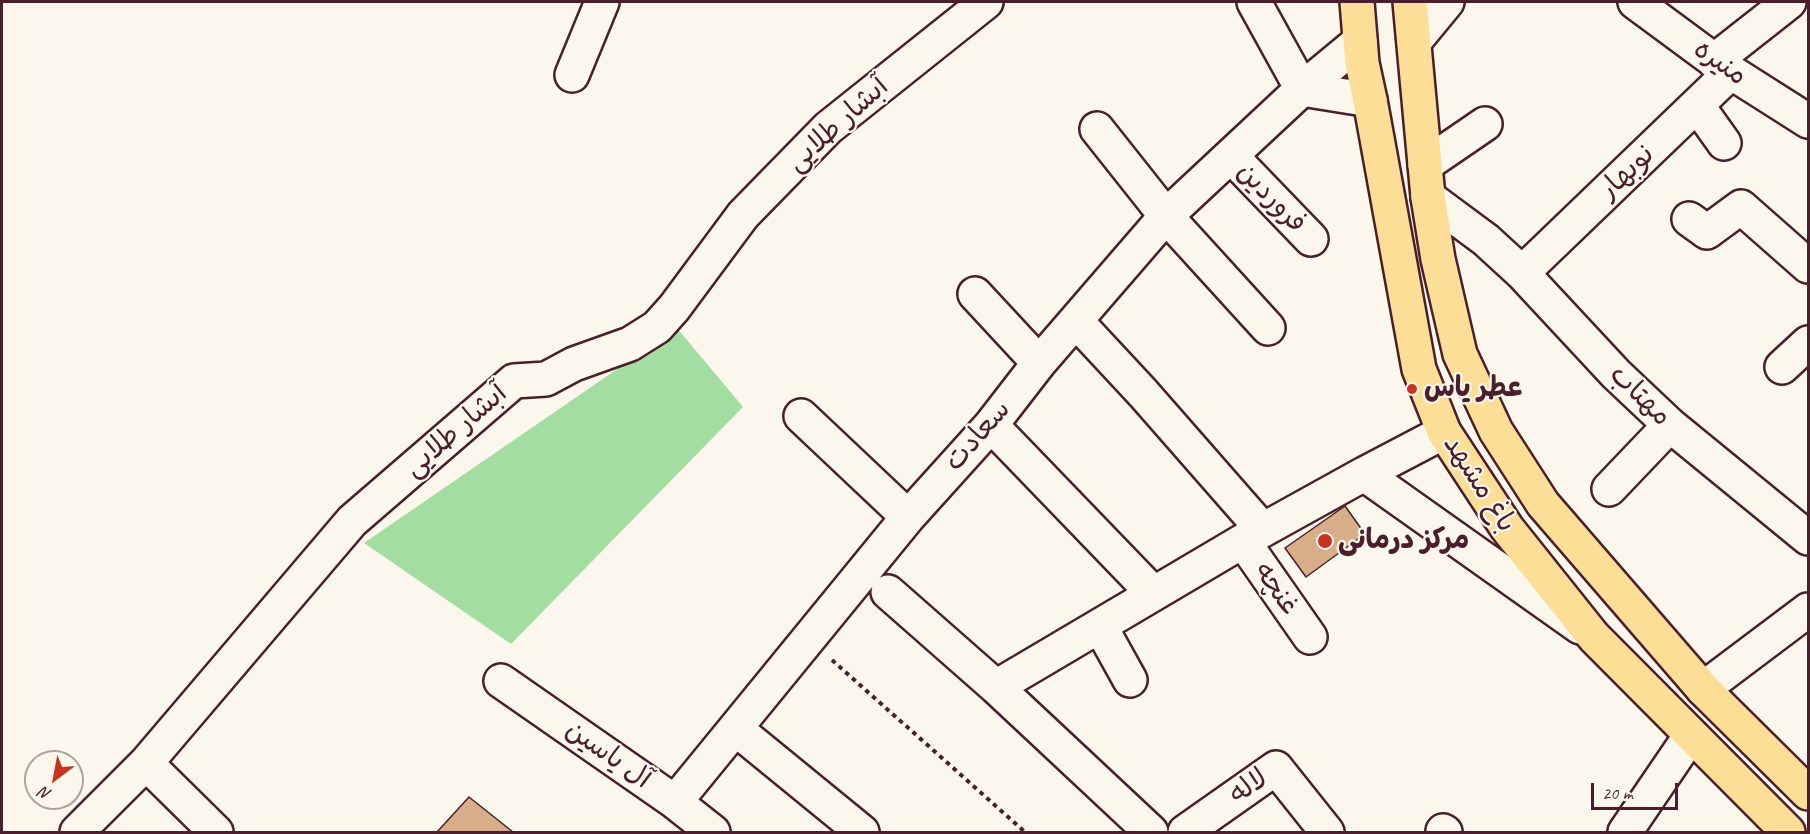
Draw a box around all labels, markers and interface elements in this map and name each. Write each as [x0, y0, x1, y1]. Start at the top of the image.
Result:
street label: منیره [1687, 33, 1753, 93]
street label: آبشار طلایی [780, 70, 896, 180]
street label: نوبهار [1592, 138, 1662, 208]
street label: فروردین [1229, 155, 1313, 241]
street label: مهتاب [1602, 358, 1678, 434]
place label: عطر یاس [1424, 372, 1522, 406]
street label: آبشار طلایی [397, 377, 515, 485]
marker: عطر یاس [1405, 382, 1419, 396]
street label: سعادت [938, 394, 1018, 478]
street label: باغ مشهد [1435, 429, 1523, 539]
place label: مرکز درمانی [1338, 524, 1469, 558]
marker: مرکز درمانی [1316, 532, 1334, 550]
street label: غنچه [1246, 556, 1306, 622]
street label: آل یاسین [559, 713, 657, 797]
north arrow [24, 750, 84, 810]
street label: لاله [1223, 762, 1275, 812]
scale bar [1594, 771, 1681, 809]
text: N [36, 782, 55, 805]
text: 20 m [1602, 782, 1633, 804]

